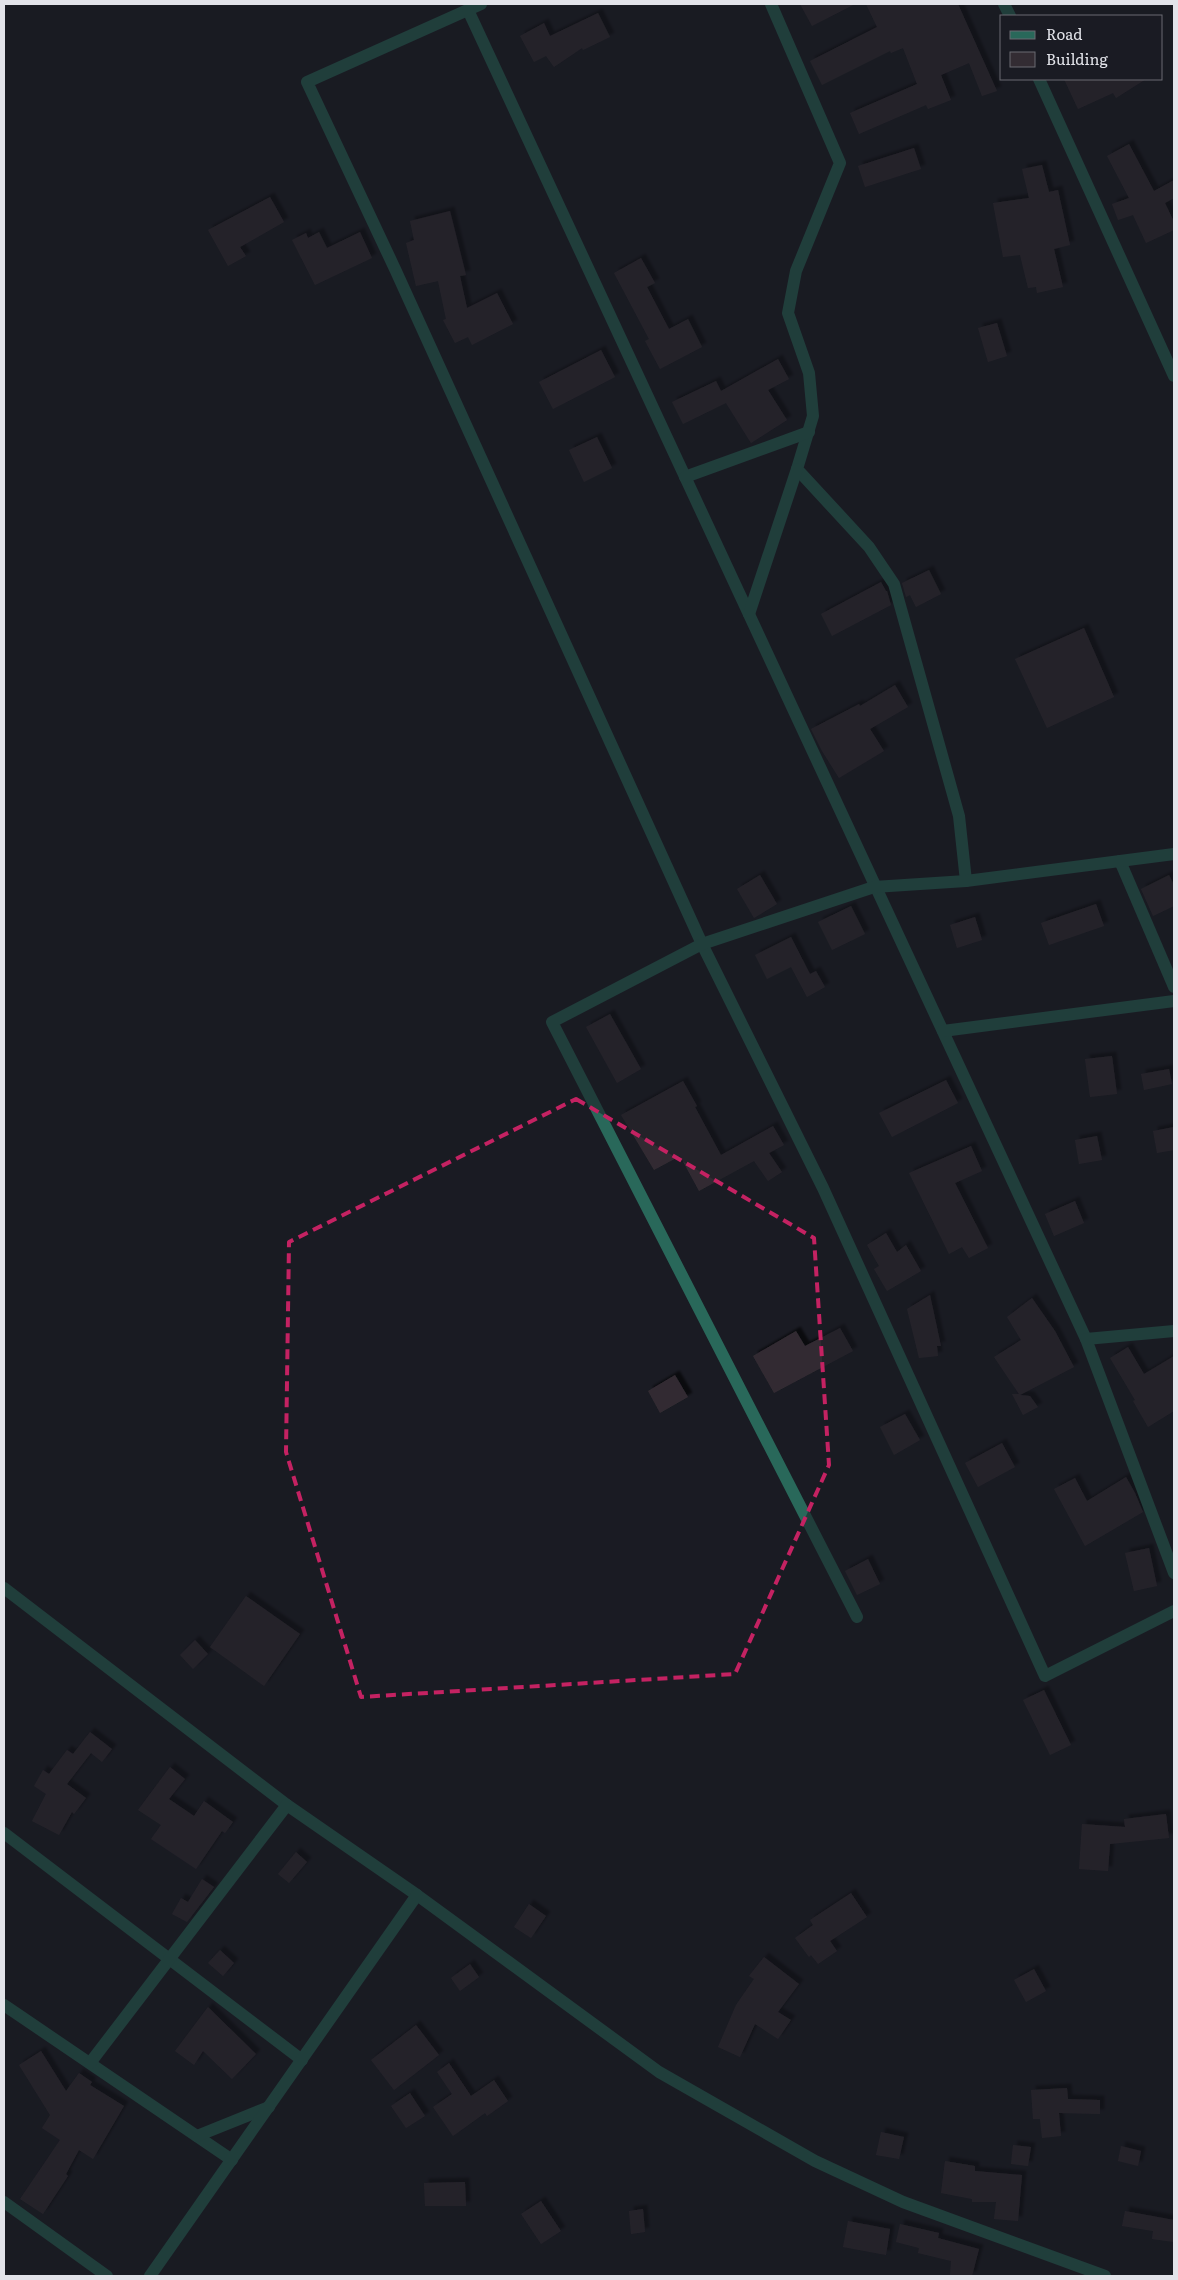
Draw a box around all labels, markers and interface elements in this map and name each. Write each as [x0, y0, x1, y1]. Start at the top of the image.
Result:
legend [1000, 15, 1163, 80]
text: Road [1046, 22, 1082, 45]
text: Building [1046, 47, 1108, 70]

